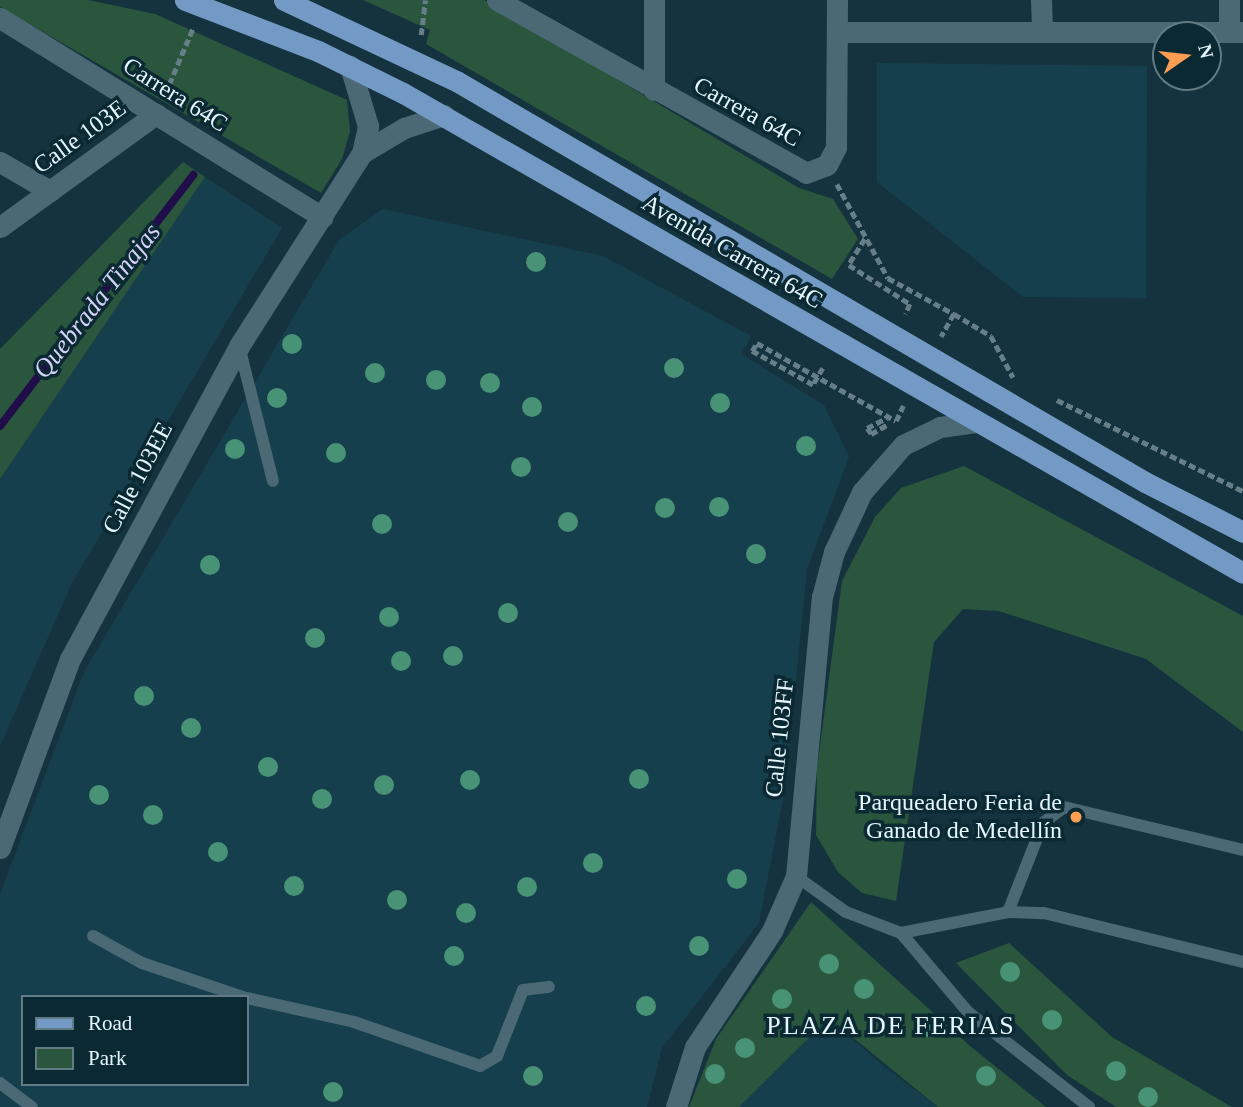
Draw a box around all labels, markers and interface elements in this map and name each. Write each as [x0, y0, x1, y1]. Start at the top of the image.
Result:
north arrow [1152, 21, 1222, 91]
text: N [1194, 42, 1218, 60]
street label: Carrera 64C [117, 52, 233, 138]
street label: Carrera 64C [688, 71, 806, 153]
street label: Calle 103E [28, 94, 132, 180]
street label: Avenida Carrera 64C [637, 189, 827, 315]
water label: Quebrada Tinajas [27, 217, 167, 385]
street label: Calle 103EE [97, 417, 179, 539]
street label: Calle 103FF [759, 677, 801, 799]
place label: Parqueadero Feria de Ganado de Medellín [858, 789, 1062, 845]
marker: Parqueadero Feria de Ganado de Medellín [1068, 809, 1084, 825]
legend [21, 995, 248, 1086]
district label: PLAZA DE FERIAS [767, 1010, 1015, 1042]
text: Road [88, 1011, 132, 1035]
text: Park [88, 1046, 127, 1070]

